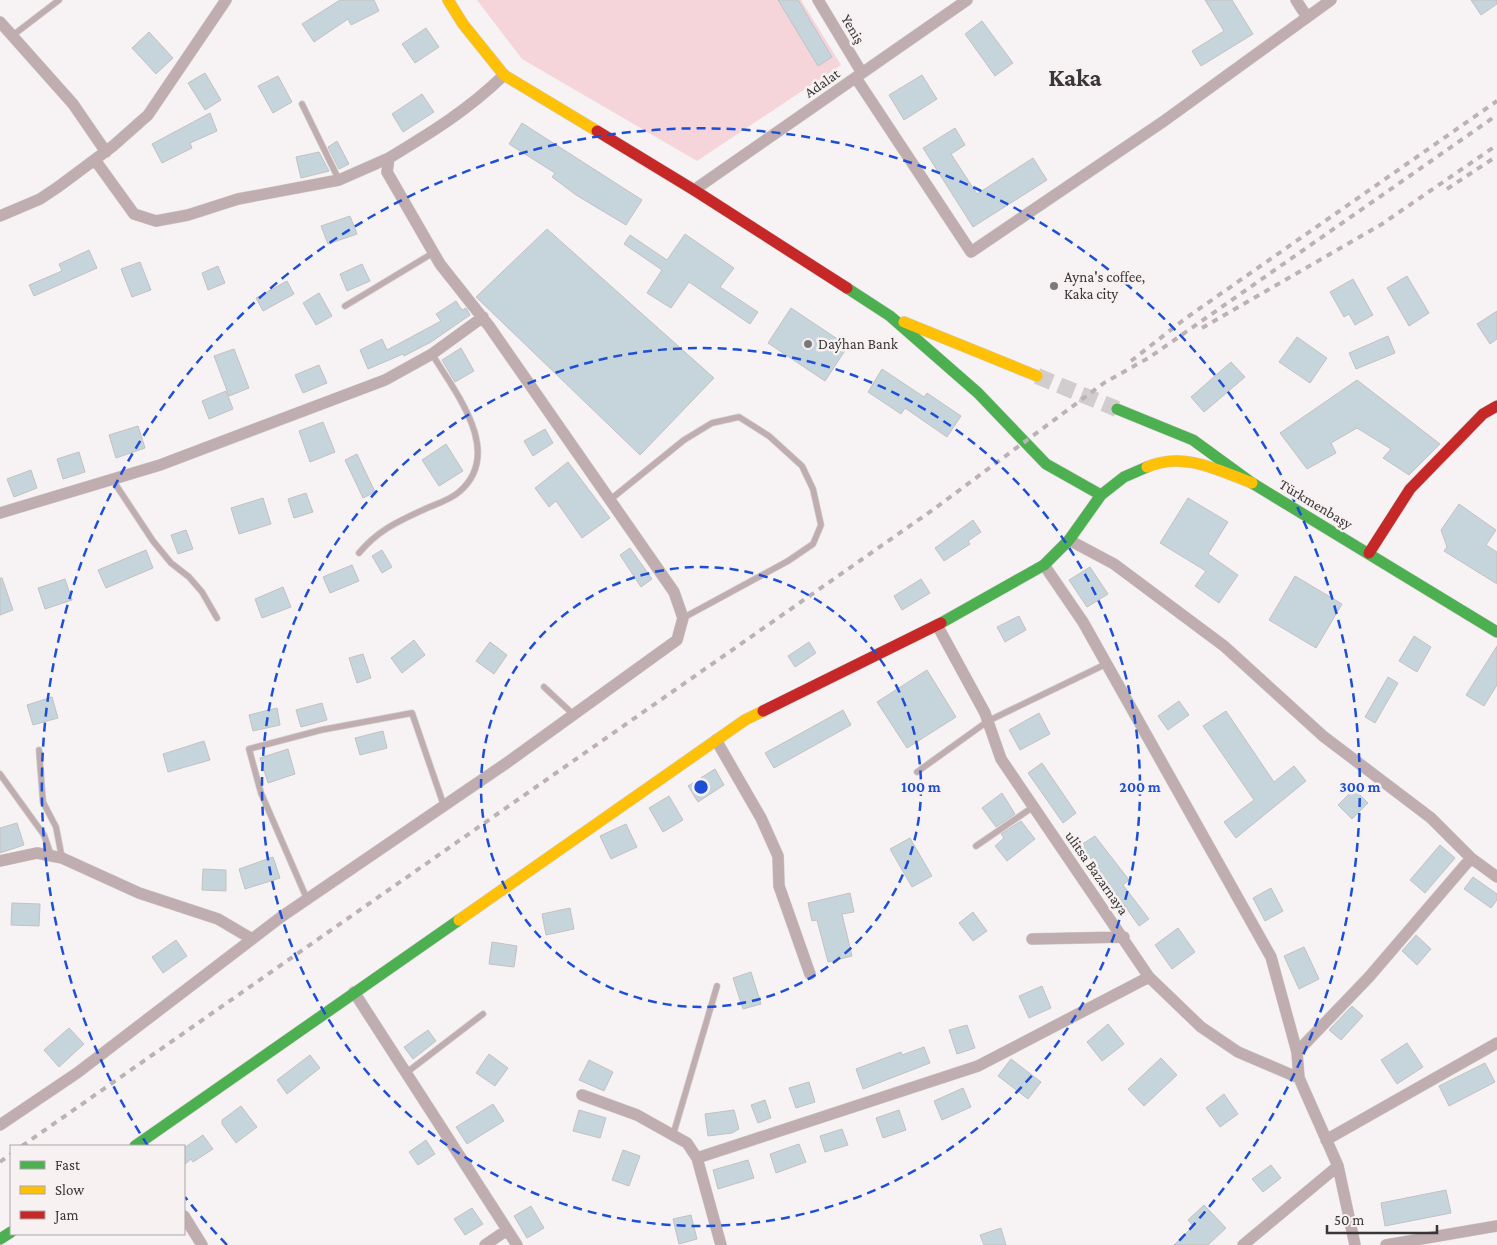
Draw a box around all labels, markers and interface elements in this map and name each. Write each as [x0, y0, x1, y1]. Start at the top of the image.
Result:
street label: Yeniş [837, 11, 868, 47]
district label: Kaka [1048, 64, 1103, 91]
street label: Adalat [801, 65, 843, 101]
place label: Ayna's coffee, Kaka city [1064, 269, 1145, 303]
marker: Ayna's coffee, Kaka city [1048, 280, 1060, 292]
place label: Daýhan Bank [818, 336, 899, 353]
marker: Daýhan Bank [802, 338, 814, 350]
street label: Türkmenbaşy [1276, 476, 1356, 533]
centre of rings [692, 778, 710, 796]
text: 100 m [901, 779, 941, 795]
text: 200 m [1119, 779, 1161, 795]
text: 300 m [1339, 779, 1381, 795]
street label: ulitsa Bazarnaya [1061, 828, 1132, 919]
legend [10, 1145, 185, 1235]
text: Fast [55, 1157, 81, 1173]
text: Slow [55, 1182, 85, 1198]
scale bar [1327, 1202, 1437, 1234]
text: Jam [53, 1207, 78, 1224]
text: 50 m [1334, 1212, 1364, 1228]

